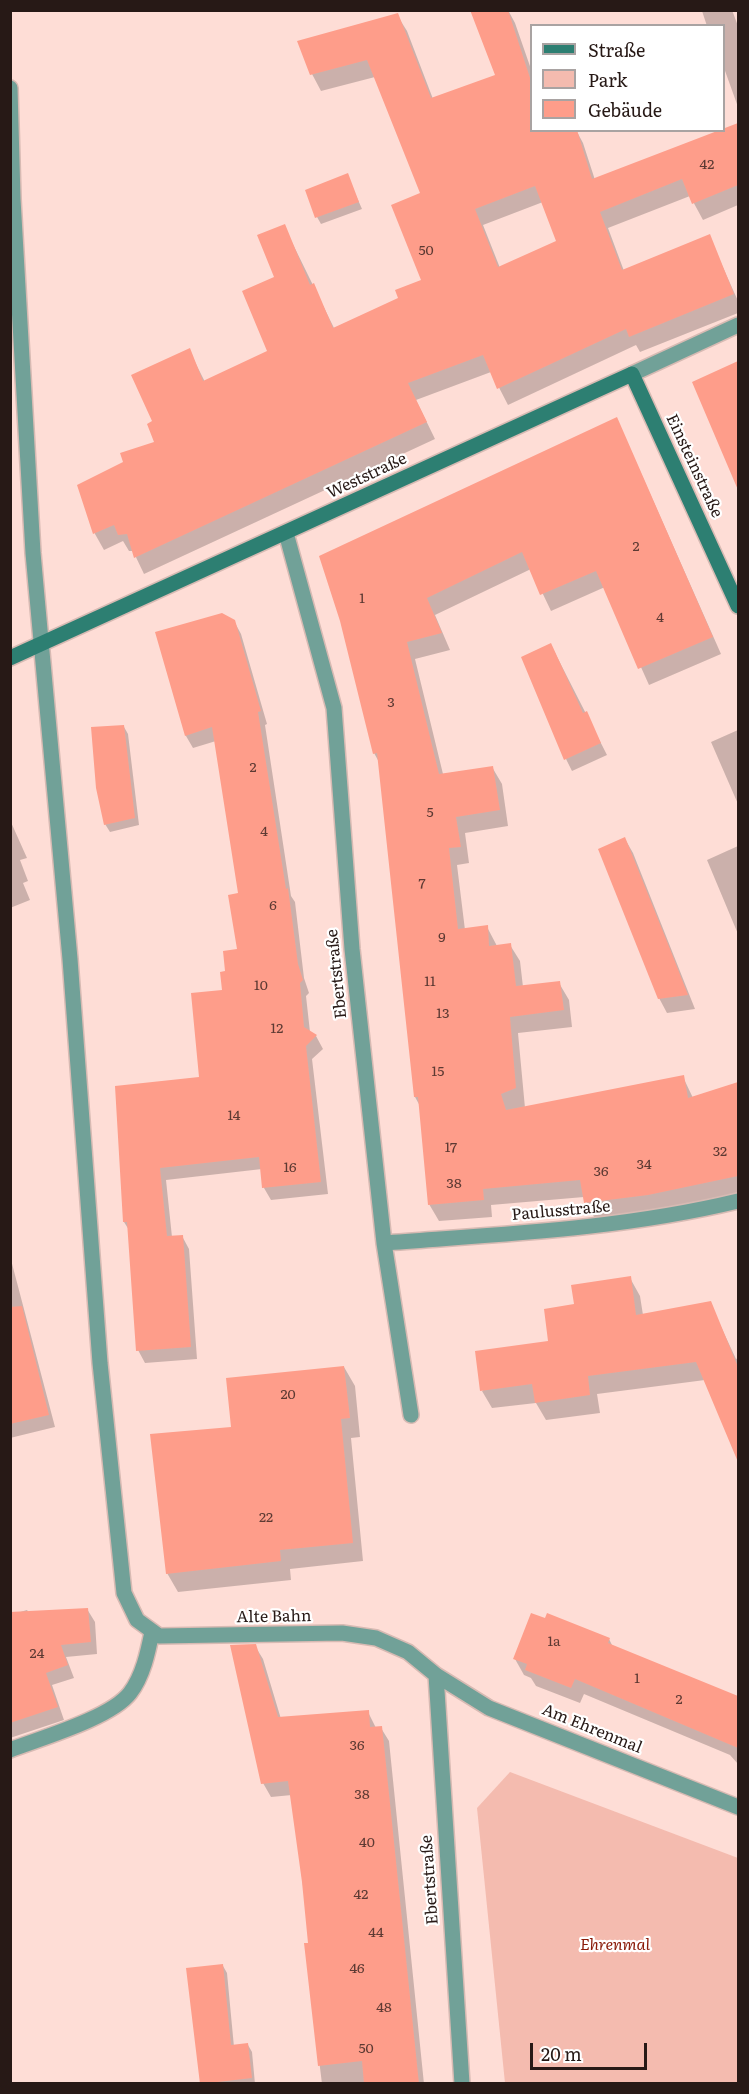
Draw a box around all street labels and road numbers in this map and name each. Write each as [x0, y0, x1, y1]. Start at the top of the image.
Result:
street label: Einsteinstraße [662, 411, 726, 521]
street label: Weststraße [324, 449, 410, 503]
street label: Ebertstraße [323, 928, 351, 1020]
street label: Paulusstraße [511, 1197, 611, 1225]
street label: Alte Bahn [236, 1607, 312, 1627]
street label: Am Ehrenmal [539, 1700, 645, 1758]
street label: Ebertstraße [417, 1834, 443, 1926]

